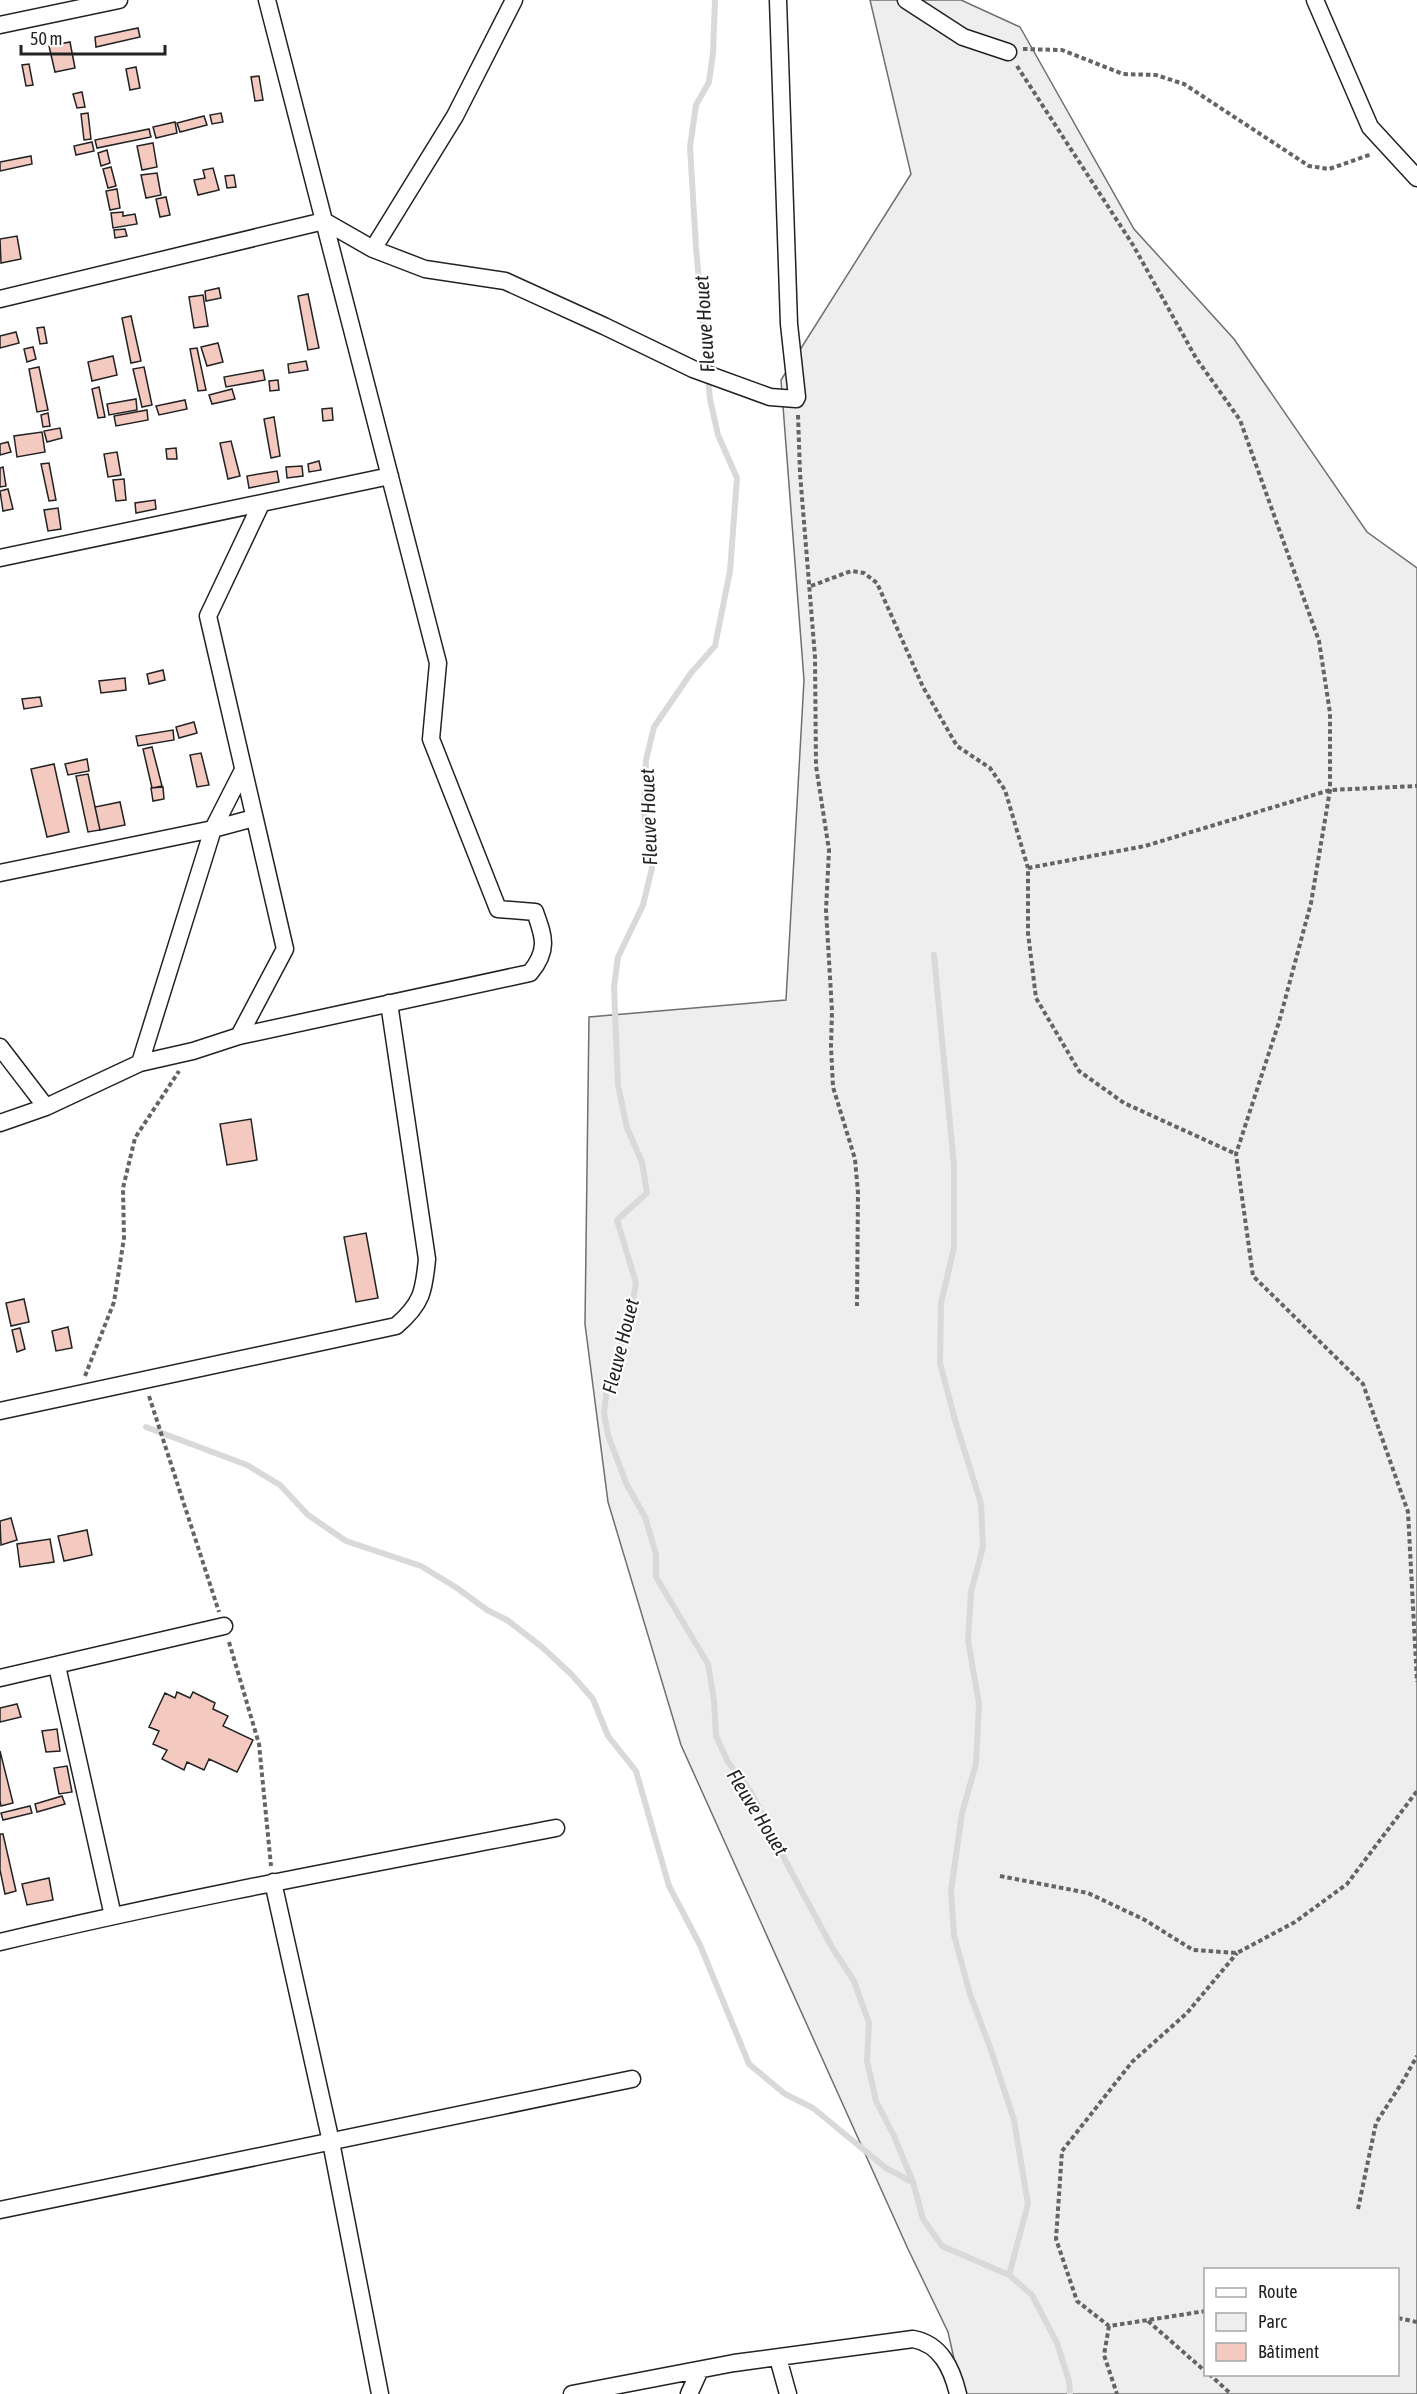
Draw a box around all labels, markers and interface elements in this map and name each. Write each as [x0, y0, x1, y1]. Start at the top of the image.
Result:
scale bar [21, 18, 165, 56]
text: 50 m [30, 28, 62, 49]
water label: Fleuve Houet [689, 274, 719, 373]
water label: Fleuve Houet [635, 768, 661, 866]
water label: Fleuve Houet [597, 1296, 643, 1396]
water label: Fleuve Houet [722, 1765, 794, 1860]
legend [1204, 2268, 1399, 2376]
text: Route [1258, 2281, 1297, 2302]
text: Parc [1258, 2311, 1287, 2332]
text: Bâtiment [1258, 2341, 1319, 2362]

